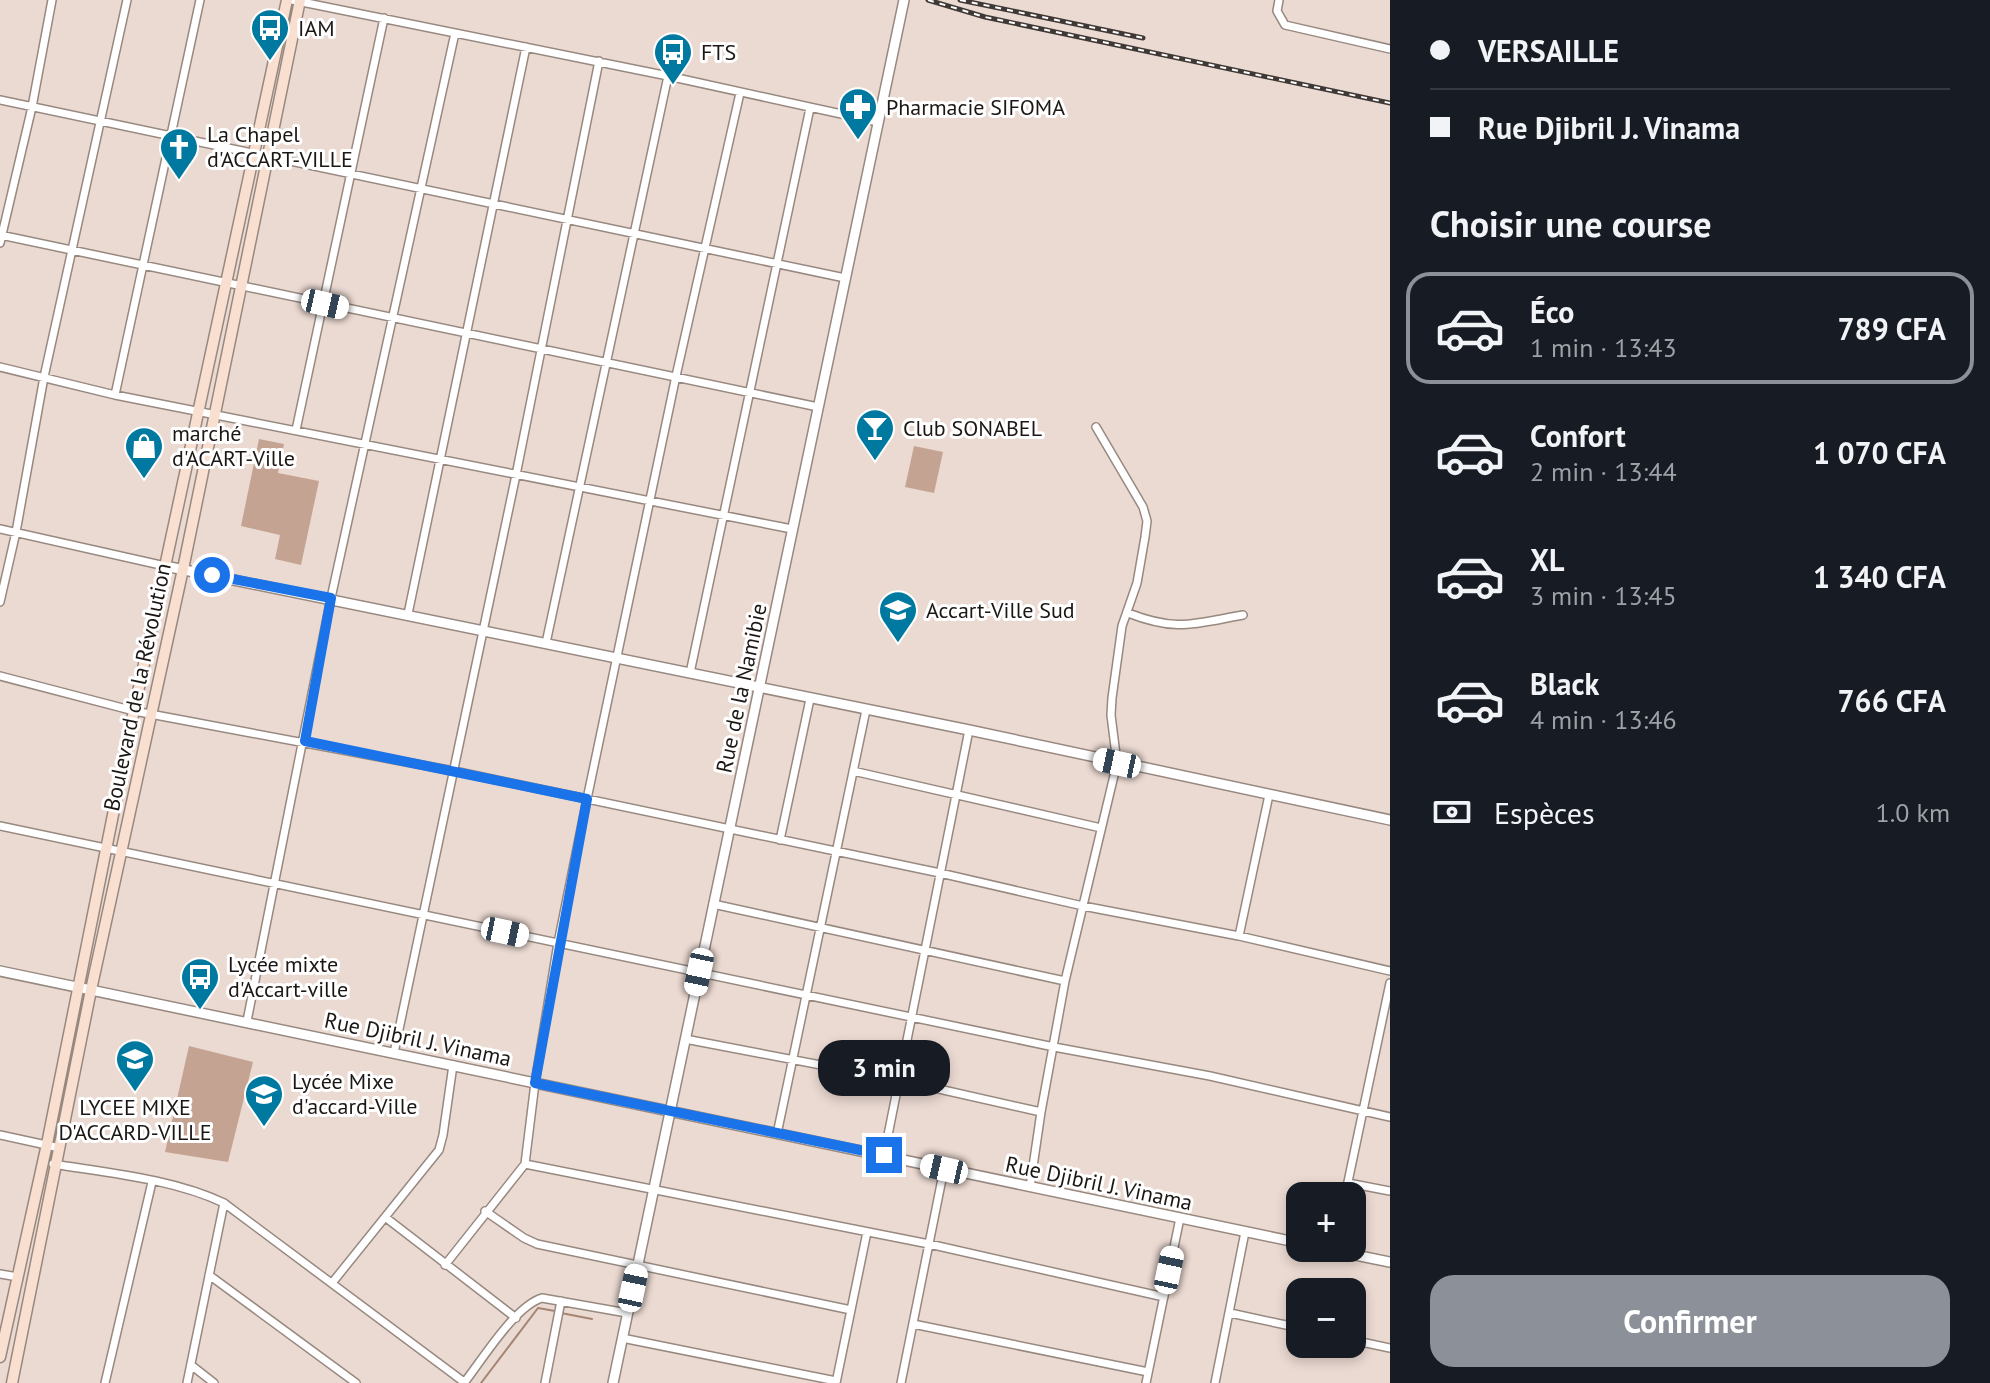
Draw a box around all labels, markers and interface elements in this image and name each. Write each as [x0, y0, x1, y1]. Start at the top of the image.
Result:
bus stop icon: IAM [249, 7, 291, 62]
place label: IAM [298, 14, 335, 42]
bus stop icon: FTS [652, 31, 694, 86]
text: VERSAILLE [1478, 31, 1619, 70]
place label: FTS [701, 38, 736, 66]
pharmacy icon: Pharmacie SIFOMA [837, 86, 879, 141]
place label: Pharmacie SIFOMA [886, 93, 1065, 121]
text: Rue Djibril J. Vinama [1478, 108, 1740, 147]
place label: La Chapel d'ACCART-VILLE [207, 120, 353, 173]
church icon: La Chapel d'ACCART-VILLE [158, 126, 200, 181]
text: Choisir une course [1430, 200, 1712, 247]
car [299, 287, 351, 321]
icon: car [1434, 292, 1506, 364]
text: Éco [1530, 292, 1574, 331]
text: 789 CFA [1838, 309, 1946, 348]
text: 1 min · 13:43 [1530, 331, 1677, 364]
bar icon: Club SONABEL [854, 407, 896, 462]
place label: Club SONABEL [903, 414, 1042, 442]
icon: car [1434, 416, 1506, 488]
text: Confort [1530, 416, 1626, 455]
place label: marché d'ACART-Ville [172, 419, 295, 472]
shop icon: marché d'ACART-Ville [123, 425, 165, 480]
text: 1 070 CFA [1813, 433, 1946, 472]
text: 2 min · 13:44 [1530, 455, 1677, 488]
icon: car [1434, 540, 1506, 612]
text: XL [1530, 540, 1564, 579]
route start [194, 557, 230, 593]
text: 1 340 CFA [1813, 557, 1946, 596]
street label: Boulevard de la Révolution [97, 560, 177, 814]
text: 3 min · 13:45 [1530, 579, 1677, 612]
school or university icon: Accart-Ville Sud [877, 589, 919, 644]
place label: Accart-Ville Sud [926, 596, 1075, 624]
street label: Rue de la Namibie [709, 601, 773, 775]
icon: car [1434, 664, 1506, 736]
text: Black [1530, 664, 1599, 703]
text: 766 CFA [1838, 681, 1946, 720]
text: 4 min · 13:46 [1530, 703, 1677, 736]
car [1091, 746, 1143, 780]
icon: cash [1430, 790, 1474, 834]
text: Espèces [1494, 793, 1595, 832]
text: 1.0 km [1876, 796, 1950, 829]
car [479, 915, 531, 949]
car [682, 946, 716, 998]
place label: Lycée mixte d'Accart-ville [228, 950, 348, 1003]
bus stop icon: Lycée mixte d'Accart-ville [179, 956, 221, 1011]
street label: Rue Djibril J. Vinama [322, 1006, 514, 1072]
school or university icon: LYCEE MIXE D'ACCARD-VILLE [114, 1038, 156, 1093]
callout: 3 min [818, 1039, 950, 1095]
text: 3 min [852, 1051, 916, 1084]
place label: Lycée Mixe d'accard-Ville [292, 1067, 417, 1120]
school or university icon: Lycée Mixe d'accard-Ville [243, 1073, 285, 1128]
place label: LYCEE MIXE D'ACCARD-VILLE [59, 1093, 211, 1146]
route end [866, 1137, 902, 1173]
street label: Rue Djibril J. Vinama [1003, 1150, 1195, 1216]
car [918, 1152, 970, 1186]
map controls [1286, 1182, 1366, 1358]
button: + [1286, 1182, 1366, 1262]
car [1152, 1244, 1186, 1296]
car [616, 1262, 650, 1314]
button: Confirmer [1430, 1275, 1950, 1367]
button: − [1286, 1278, 1366, 1358]

